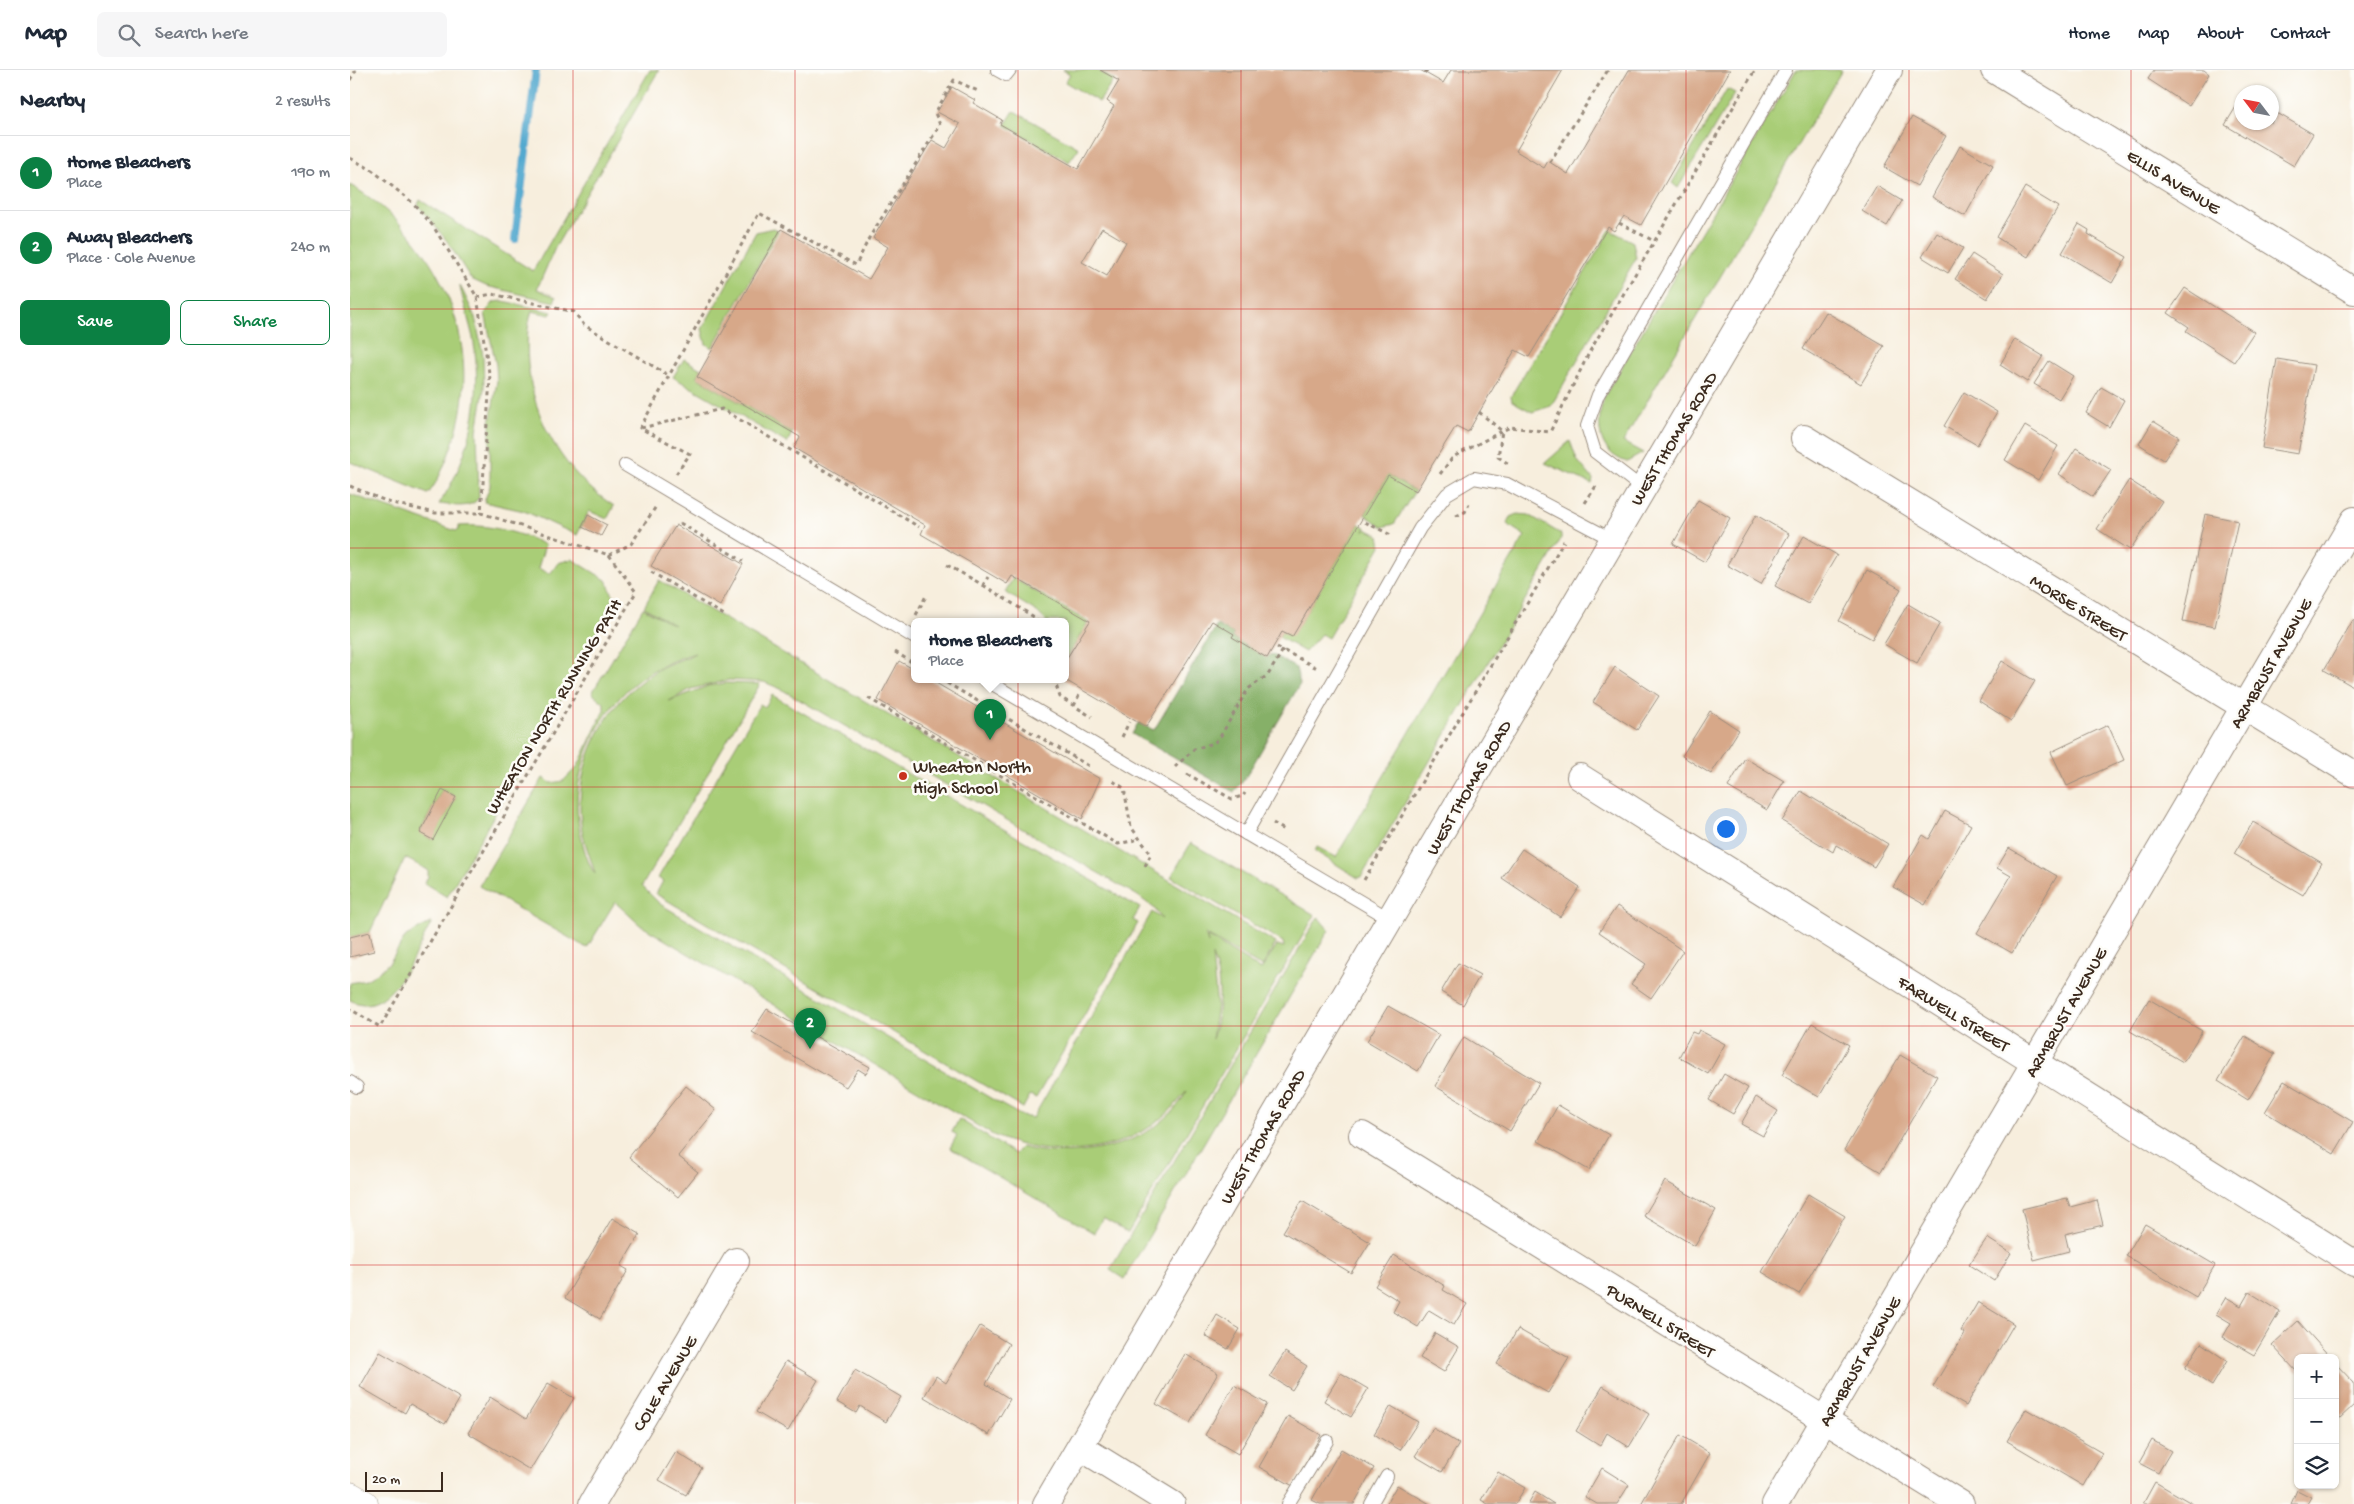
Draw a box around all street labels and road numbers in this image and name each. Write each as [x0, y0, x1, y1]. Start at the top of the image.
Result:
street label: ELLIS AVENUE [2122, 146, 2224, 221]
street label: WEST THOMAS ROAD [1627, 368, 1724, 510]
street label: MORSE STREET [2025, 571, 2131, 648]
street label: WHEATON NORTH RUNNING PATH [482, 595, 628, 819]
street label: ARMBRUST AVENUE [2226, 595, 2318, 733]
street label: WEST THOMAS ROAD [1423, 717, 1517, 860]
street label: ARMBRUST AVENUE [2021, 944, 2113, 1082]
street label: FARWELL STREET [1892, 972, 2013, 1058]
street label: WEST THOMAS ROAD [1217, 1066, 1311, 1209]
street label: PURNELL STREET [1601, 1280, 1719, 1365]
street label: ARMBRUST AVENUE [1815, 1293, 1907, 1431]
street label: COLE AVENUE [629, 1332, 703, 1436]

